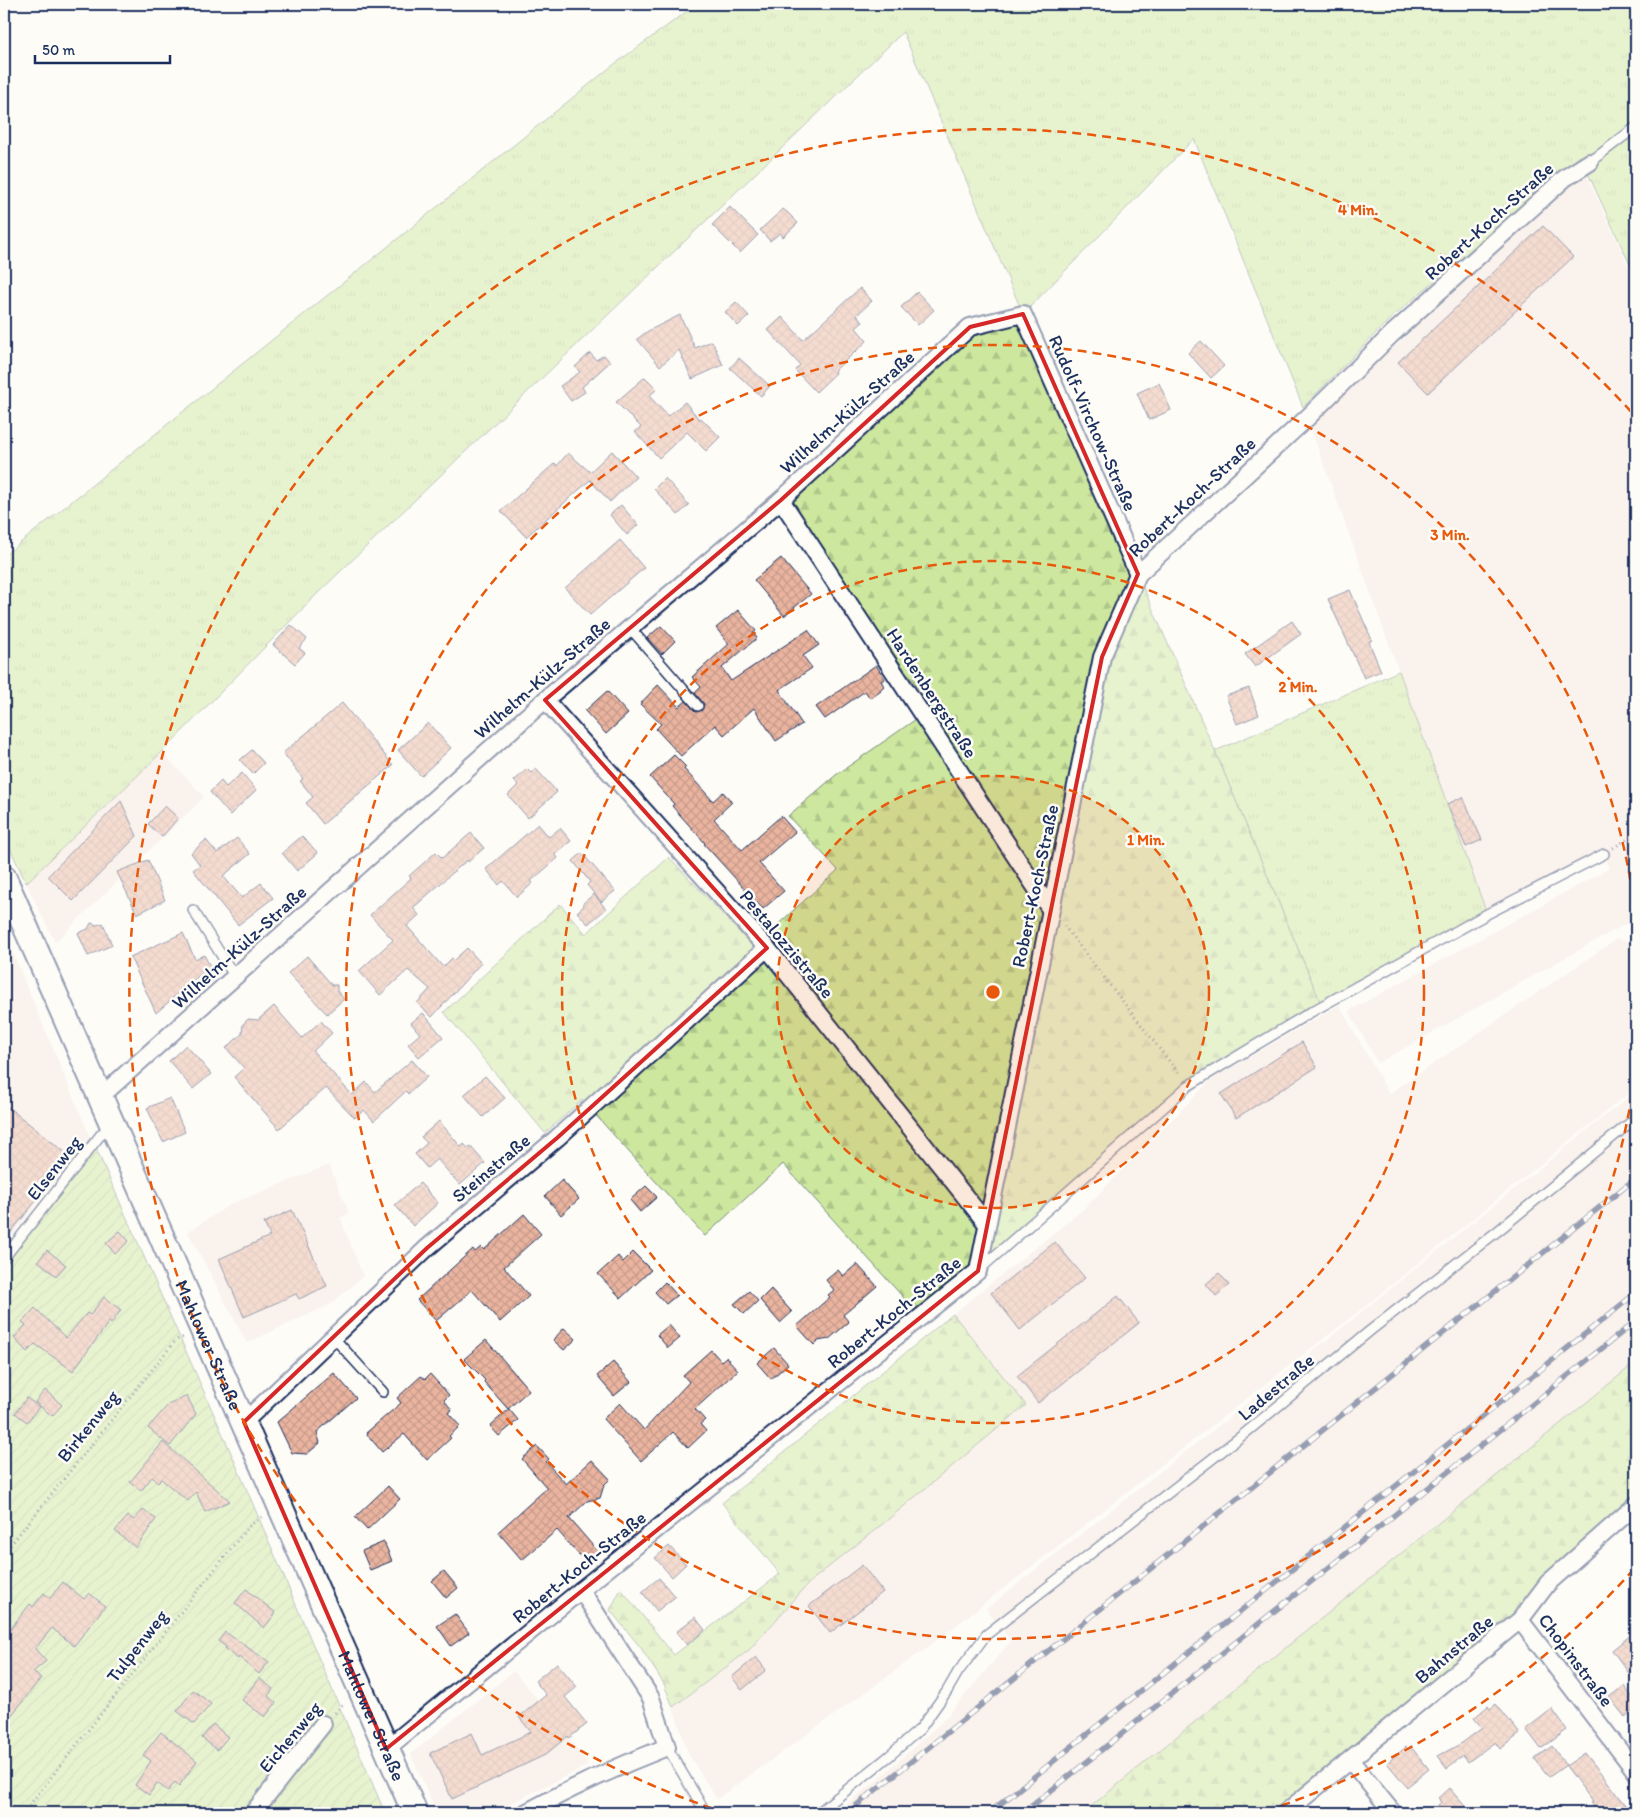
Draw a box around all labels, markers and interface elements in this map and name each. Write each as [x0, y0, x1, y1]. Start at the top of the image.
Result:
scale bar [35, 32, 170, 64]
text: 50 m [42, 41, 75, 59]
street label: Robert-Koch-Straße [1420, 157, 1558, 285]
text: 4 Min. [1338, 201, 1378, 219]
street label: Rudolf-Virchow-Straße [1044, 331, 1142, 515]
street label: Wilhelm-Külz-Straße [775, 345, 919, 479]
street label: Robert-Koch-Straße [1123, 432, 1261, 562]
text: 3 Min. [1430, 526, 1470, 544]
street label: Wilhelm-Külz-Straße [469, 612, 615, 744]
street label: Hardenbergstraße [881, 624, 983, 762]
text: 2 Min. [1278, 678, 1318, 696]
street label: Robert-Koch-Straße [1007, 802, 1063, 970]
text: 1 Min. [1127, 831, 1165, 849]
street label: Wilhelm-Külz-Straße [167, 880, 311, 1014]
street label: Pestalozzistraße [735, 885, 839, 1003]
centre of rings [984, 983, 1002, 1001]
street label: Steinstraße [447, 1129, 535, 1207]
street label: Elsenweg [22, 1131, 87, 1205]
street label: Robert-Koch-Straße [822, 1251, 966, 1373]
street label: Mahlower Straße [171, 1276, 248, 1414]
street label: Ladestraße [1233, 1348, 1319, 1426]
street label: Birkenweg [52, 1385, 124, 1467]
street label: Robert-Koch-Straße [507, 1506, 651, 1628]
street label: Tulpenweg [101, 1605, 173, 1687]
street label: Bahnstraße [1410, 1609, 1498, 1689]
street label: Chopinstraße [1533, 1609, 1619, 1711]
street label: Mahlower Straße [334, 1647, 411, 1784]
street label: Eichenweg [254, 1697, 327, 1777]

